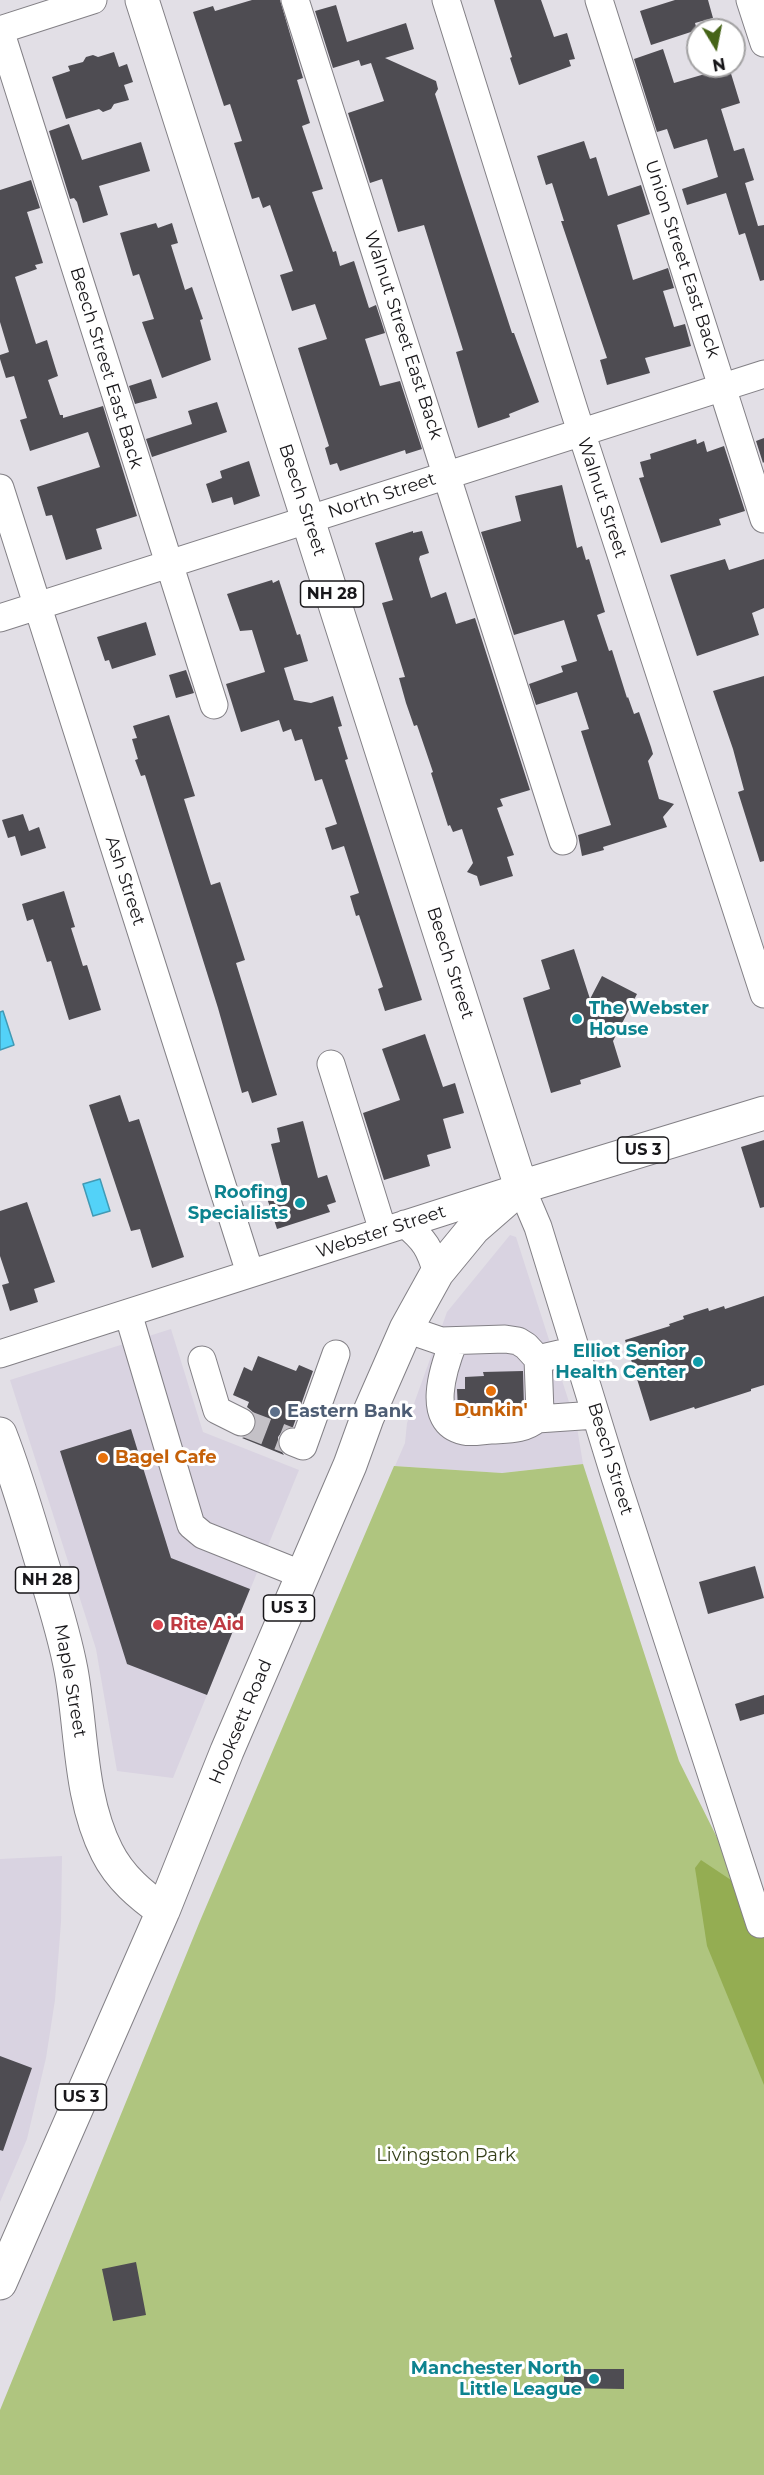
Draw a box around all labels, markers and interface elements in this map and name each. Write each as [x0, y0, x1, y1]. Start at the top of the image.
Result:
north arrow [686, 18, 746, 78]
text: N [711, 54, 727, 75]
street label: Union Street East Back [640, 157, 724, 361]
street label: Walnut Street East Back [359, 228, 447, 442]
street label: Beech Street East Back [65, 265, 147, 471]
street label: Walnut Street [572, 435, 632, 561]
street label: Beech Street [274, 441, 330, 559]
street label: North Street [325, 468, 439, 524]
road number: NH 28 [300, 581, 364, 607]
street label: Ash Street [100, 833, 150, 929]
street label: Beech Street [422, 904, 478, 1022]
place label: The Webster House [589, 998, 709, 1040]
marker: The Webster House [570, 1012, 584, 1026]
road number: US 3 [618, 1137, 668, 1163]
place label: Roofing Specialists [188, 1182, 288, 1224]
marker: Roofing Specialists [293, 1196, 307, 1210]
street label: Webster Street [313, 1201, 449, 1263]
place label: Elliot Senior Health Center [555, 1341, 686, 1384]
marker: Elliot Senior Health Center [691, 1355, 705, 1369]
marker: Dunkin' [484, 1384, 498, 1398]
place label: Dunkin' [454, 1400, 528, 1422]
street label: Beech Street [583, 1400, 637, 1518]
place label: Eastern Bank [287, 1401, 413, 1423]
marker: Eastern Bank [268, 1405, 282, 1419]
place label: Bagel Cafe [115, 1447, 217, 1469]
marker: Bagel Cafe [96, 1451, 110, 1465]
road number: NH 28 [15, 1567, 78, 1593]
road number: US 3 [264, 1595, 314, 1621]
place label: Rite Aid [170, 1614, 244, 1636]
marker: Rite Aid [151, 1618, 165, 1632]
street label: Maple Street [49, 1623, 91, 1739]
street label: Hooksett Road [205, 1656, 277, 1788]
road number: US 3 [56, 2084, 106, 2110]
park label: Livingston Park [376, 2145, 516, 2167]
place label: Manchester North Little League [411, 2358, 582, 2400]
marker: Manchester North Little League [587, 2372, 601, 2386]

